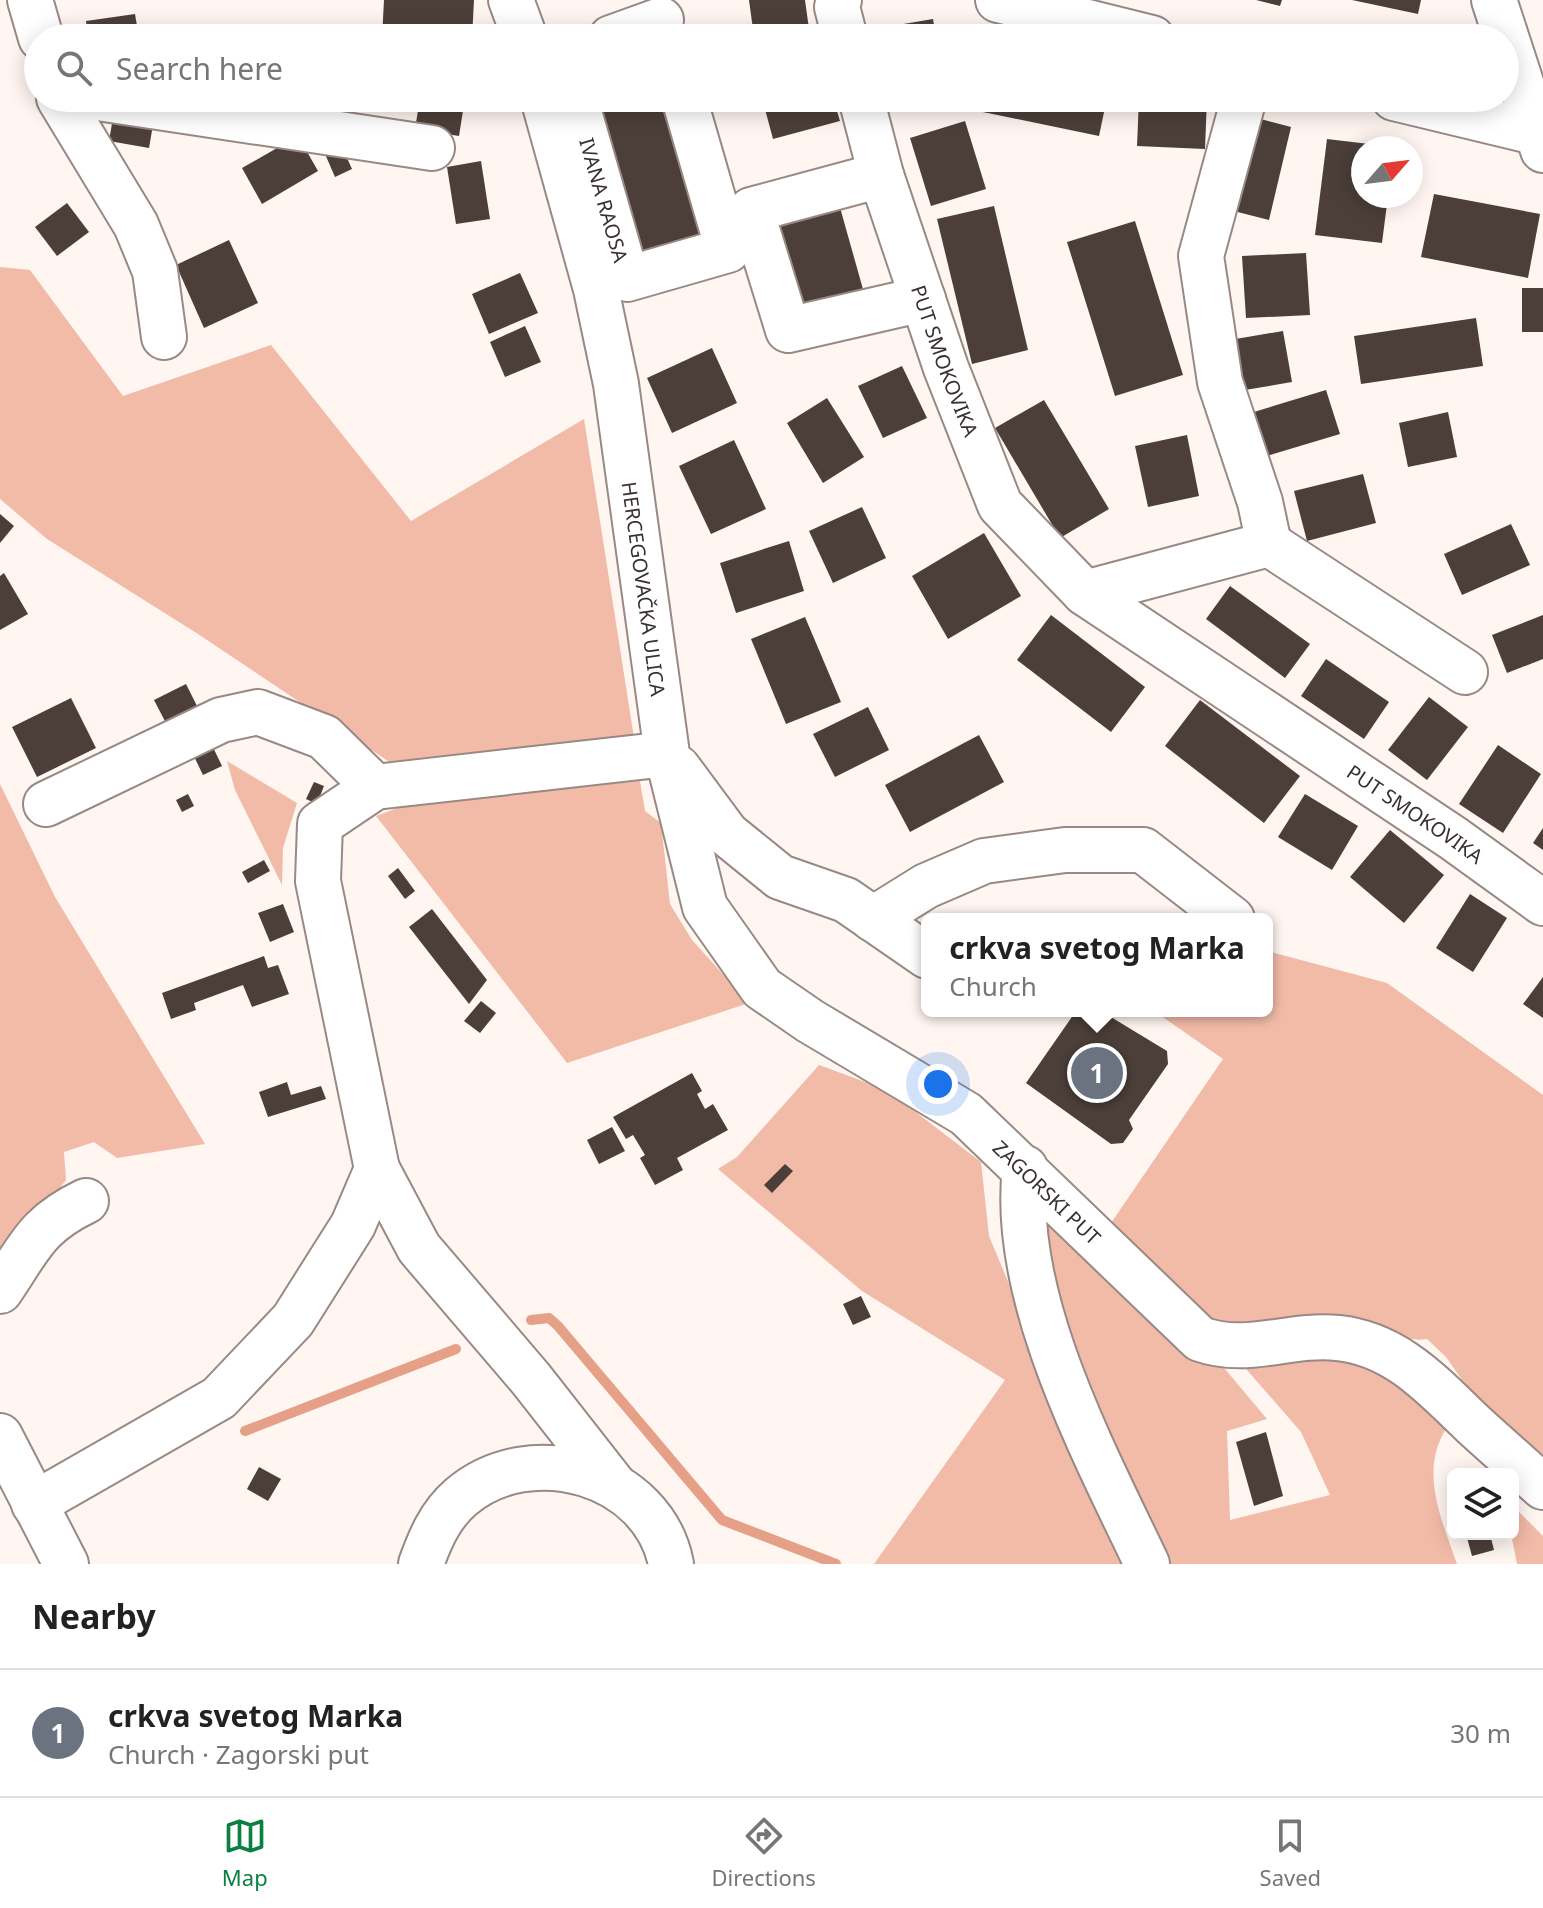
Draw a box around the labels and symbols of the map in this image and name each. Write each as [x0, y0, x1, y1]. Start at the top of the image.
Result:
street label: IVANA RAOSA [574, 135, 635, 265]
north arrow [1351, 136, 1423, 208]
street label: PUT SMOKOVIKA [906, 281, 985, 440]
street label: HERCEGOVAČKA ULICA [616, 480, 672, 698]
street label: PUT SMOKOVIKA [1342, 758, 1489, 869]
pin: 1 [1071, 1043, 1123, 1103]
your location [918, 1064, 958, 1104]
street label: ZAGORSKI PUT [987, 1134, 1107, 1250]

